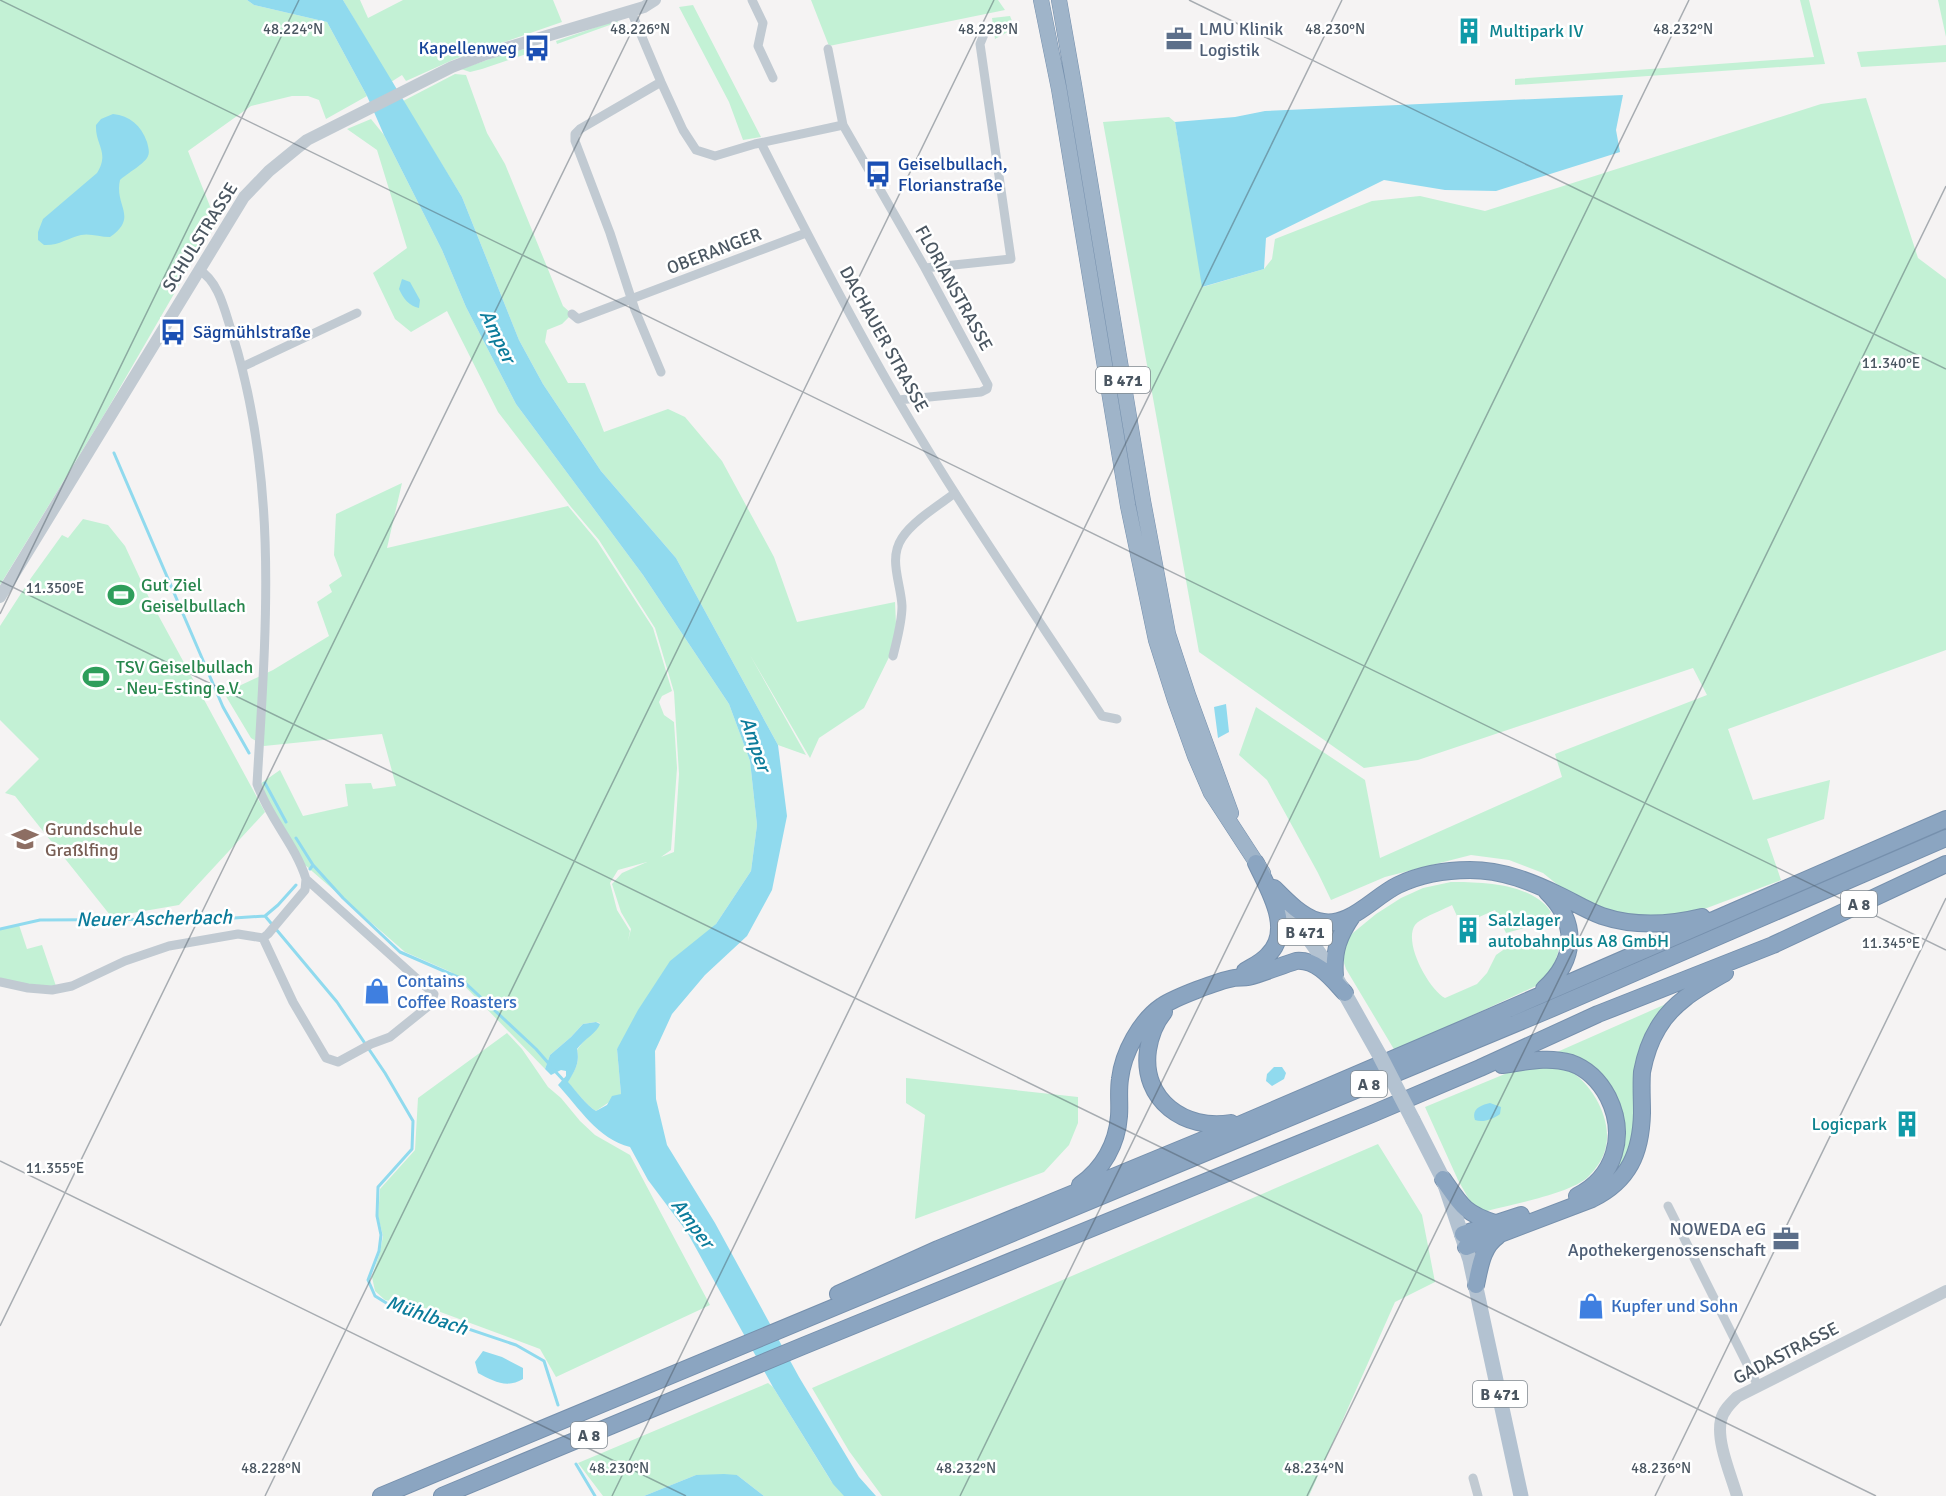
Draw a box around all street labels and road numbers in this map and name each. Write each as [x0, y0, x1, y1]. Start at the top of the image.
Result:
street label: SCHULSTRASSE [158, 178, 242, 296]
street label: FLORIANSTRASSE [910, 222, 998, 354]
street label: OBERANGER [664, 223, 765, 279]
street label: DACHAUER STRASSE [835, 262, 933, 416]
road number: B 471 [1096, 367, 1150, 393]
road number: A 8 [1841, 891, 1877, 917]
road number: B 471 [1278, 919, 1332, 945]
road number: A 8 [1351, 1071, 1387, 1097]
street label: GADASTRASSE [1730, 1317, 1842, 1389]
road number: B 471 [1473, 1381, 1527, 1407]
road number: A 8 [571, 1422, 607, 1448]

